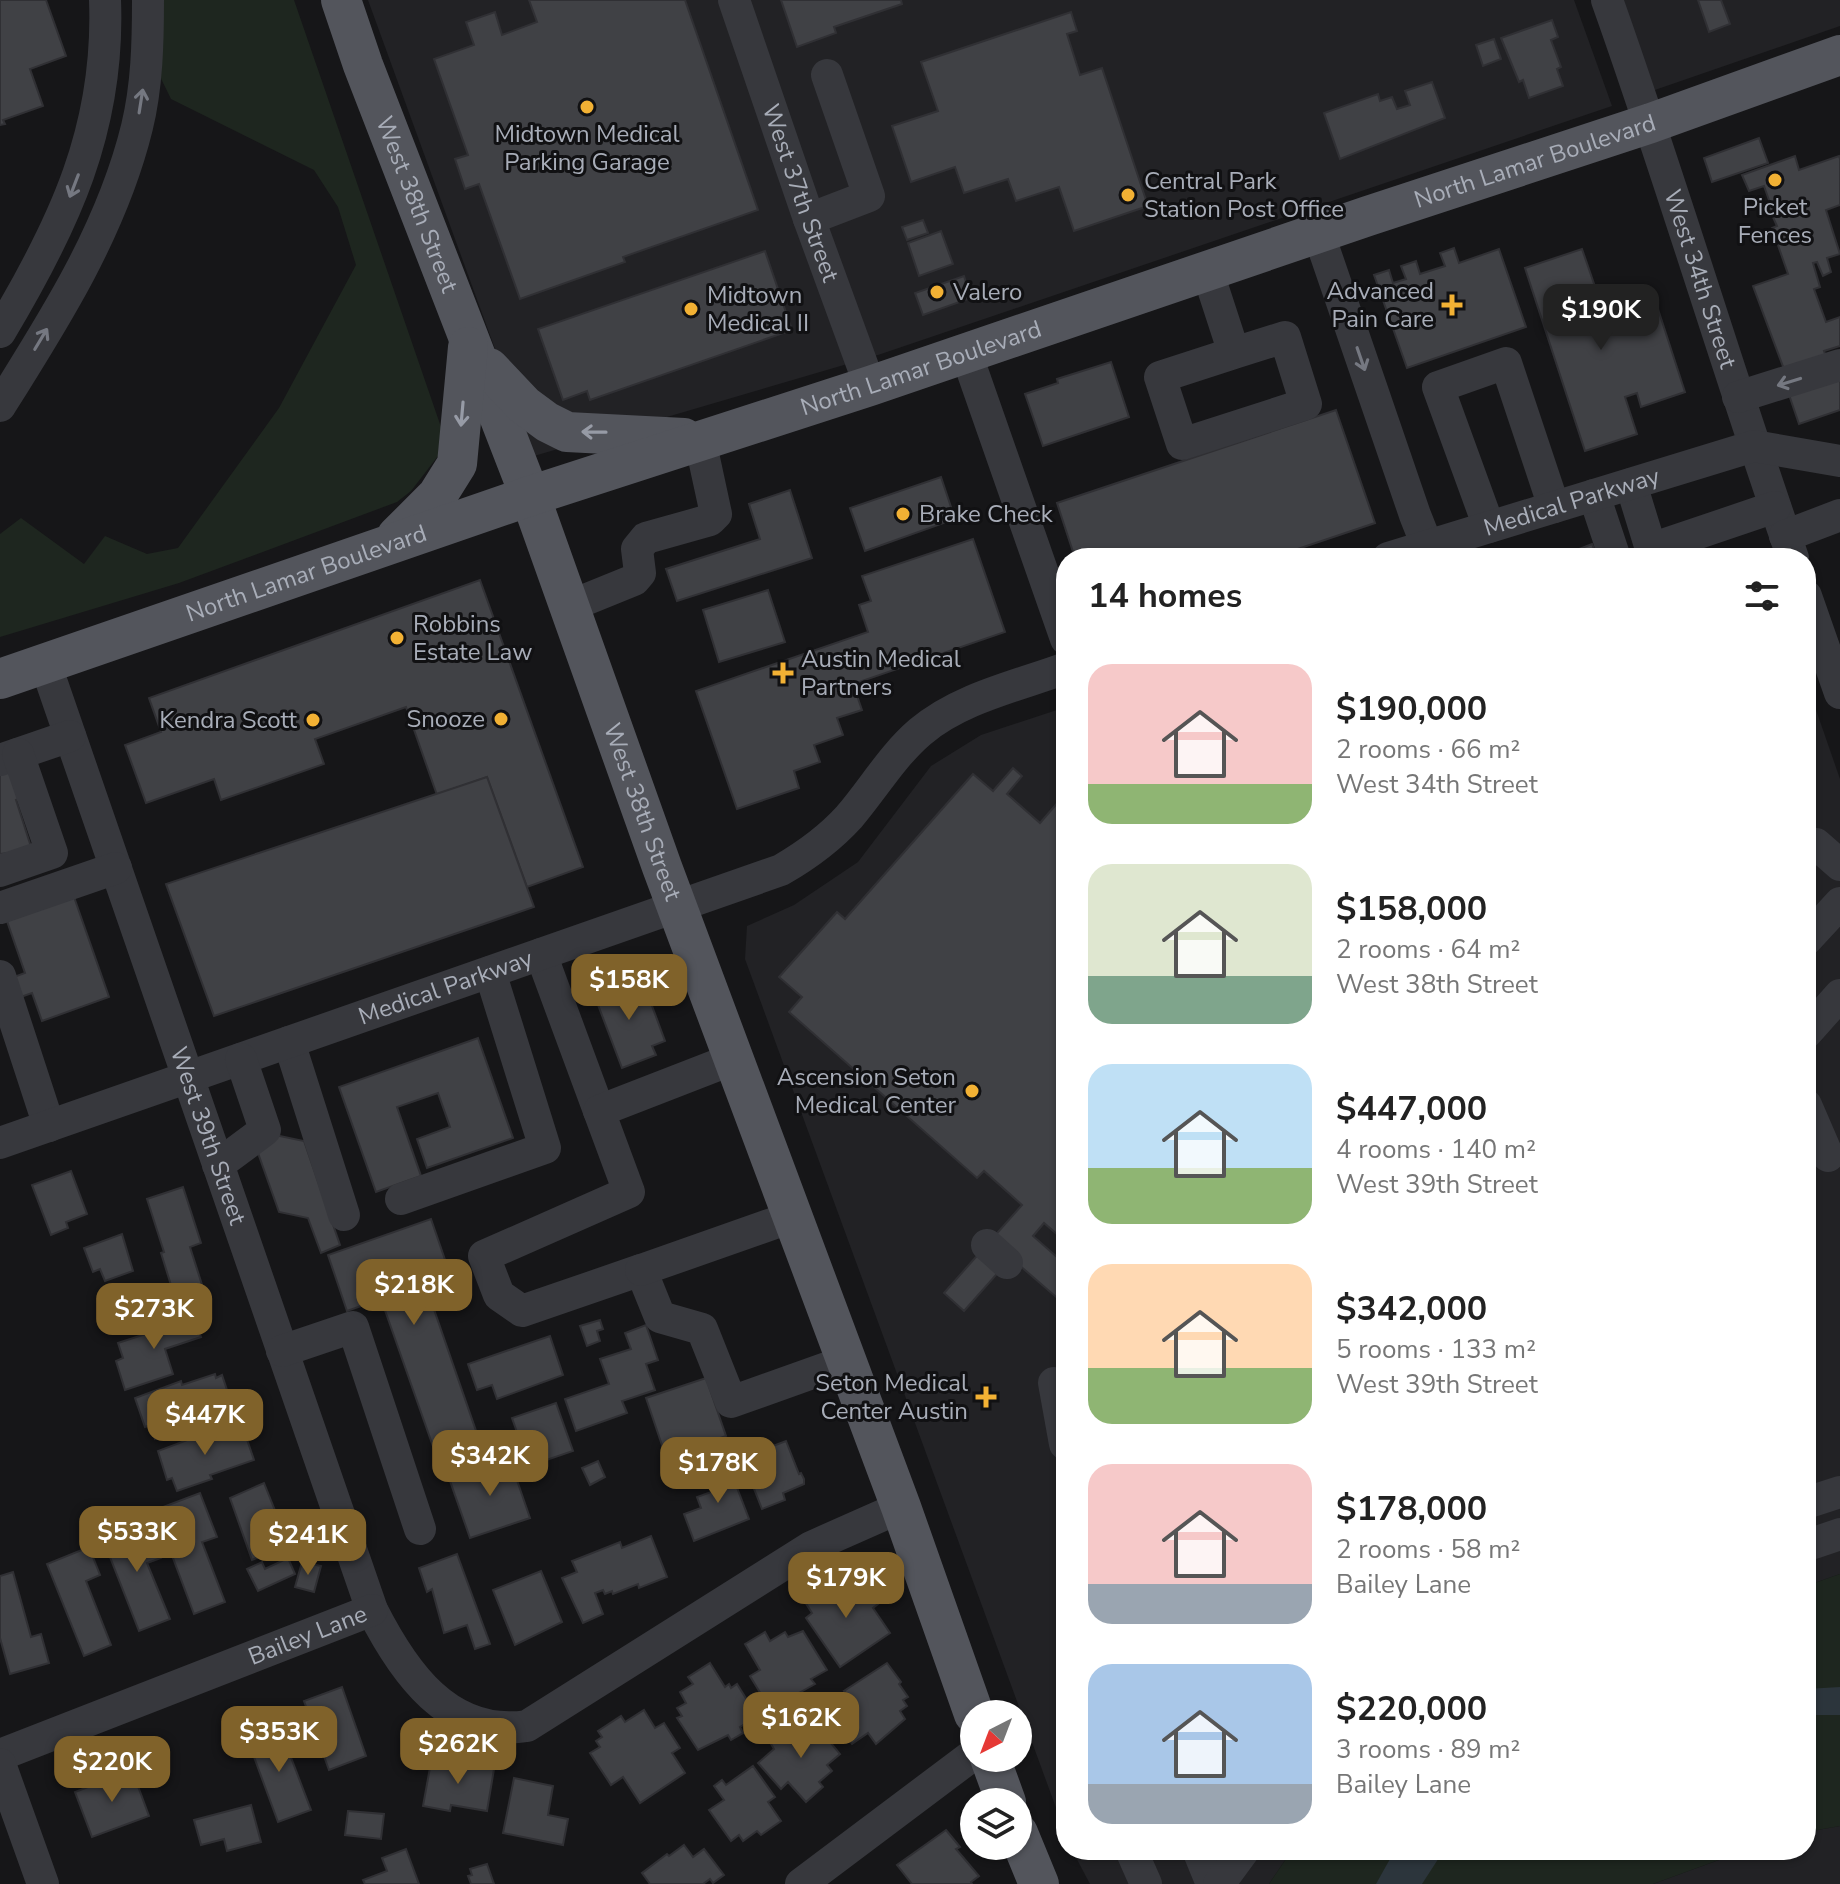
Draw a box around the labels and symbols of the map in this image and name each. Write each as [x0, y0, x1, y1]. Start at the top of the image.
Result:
one-way arrow [134, 89, 149, 115]
marker: Midtown Medical Parking Garage [578, 98, 596, 116]
street label: West 37th Street [755, 100, 847, 287]
street label: North Lamar Boulevard [1410, 107, 1660, 216]
street label: West 38th Street [368, 112, 466, 298]
place label: Midtown Medical Parking Garage [494, 118, 680, 178]
place label: Central Park Station Post Office [1144, 165, 1344, 225]
marker: Picket Fences [1766, 171, 1784, 189]
one-way arrow [66, 173, 80, 198]
street label: West 34th Street [1656, 185, 1744, 373]
marker: Central Park Station Post Office [1119, 186, 1137, 204]
place label: Picket Fences [1738, 191, 1812, 251]
place label: Advanced Pain Care [1327, 275, 1434, 335]
place label: Valero [952, 276, 1022, 308]
place label: Midtown Medical II [707, 279, 809, 339]
marker: Valero [928, 283, 946, 301]
pin: $190K [1545, 284, 1657, 352]
marker: Advanced Pain Care [1441, 294, 1463, 316]
marker: Midtown Medical II [682, 300, 700, 318]
street label: North Lamar Boulevard [796, 313, 1046, 423]
one-way arrow [33, 328, 49, 351]
one-way arrow [1355, 347, 1370, 372]
one-way arrow [1777, 375, 1803, 390]
one-way arrow [454, 401, 469, 427]
one-way arrow [581, 425, 608, 440]
street label: Medical Parkway [1480, 460, 1664, 544]
place label: Brake Check [919, 498, 1054, 530]
marker: Brake Check [894, 505, 912, 523]
street label: North Lamar Boulevard [182, 517, 431, 630]
place label: Robbins Estate Law [413, 608, 532, 668]
marker: Robbins Estate Law [388, 629, 406, 647]
place label: Austin Medical Partners [801, 643, 961, 703]
marker: Austin Medical Partners [772, 662, 794, 684]
place label: Snooze [406, 703, 485, 735]
place label: Kendra Scott [159, 704, 298, 736]
marker: Snooze [492, 710, 510, 728]
marker: Kendra Scott [304, 711, 322, 729]
street label: West 38th Street [596, 719, 689, 906]
street label: Medical Parkway [354, 942, 538, 1032]
pin: $158K [573, 954, 685, 1022]
street label: West 39th Street [163, 1042, 254, 1229]
place label: Ascension Seton Medical Center [777, 1061, 956, 1121]
marker: Ascension Seton Medical Center [963, 1082, 981, 1100]
pin: $218K [358, 1259, 470, 1327]
pin: $273K [98, 1283, 210, 1351]
place label: Seton Medical Center Austin [815, 1367, 968, 1427]
marker: Seton Medical Center Austin [975, 1386, 997, 1408]
pin: $447K [149, 1389, 261, 1457]
pin: $342K [434, 1430, 546, 1498]
pin: $178K [662, 1437, 774, 1505]
pin: $533K [81, 1506, 193, 1574]
pin: $241K [252, 1509, 364, 1577]
pin: $179K [790, 1552, 902, 1620]
street label: Bailey Lane [243, 1598, 371, 1673]
pin: $162K [745, 1692, 857, 1760]
north arrow [960, 1700, 1032, 1772]
pin: $353K [223, 1706, 335, 1774]
pin: $262K [402, 1718, 514, 1786]
pin: $220K [56, 1736, 168, 1804]

